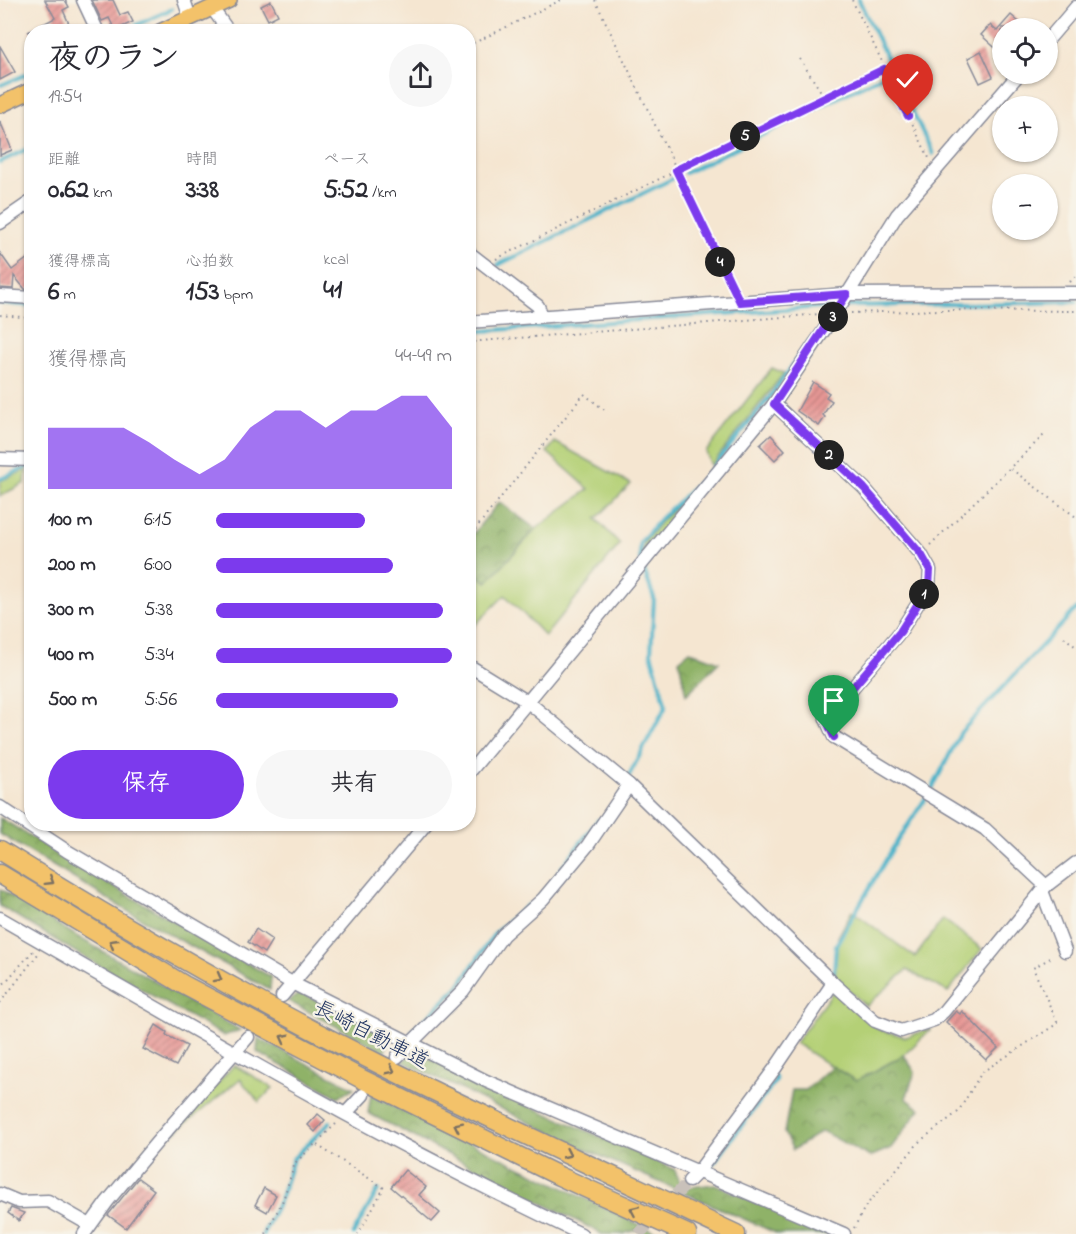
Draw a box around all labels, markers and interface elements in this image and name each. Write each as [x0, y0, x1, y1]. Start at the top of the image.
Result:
map controls [992, 18, 1058, 240]
button: locate [992, 18, 1058, 84]
text: 夜のラン [48, 36, 180, 84]
button: share [389, 44, 452, 107]
pin [882, 54, 933, 116]
icon: check [891, 63, 924, 96]
text: 19:54 [48, 83, 82, 112]
button: + [992, 96, 1058, 162]
pin: 5 [730, 121, 760, 151]
text: 5 [740, 124, 750, 148]
text: 距離 [48, 148, 80, 172]
text: 時間 [186, 148, 218, 172]
text: ペース [323, 148, 370, 172]
text: 0.62 [48, 172, 89, 210]
text: 3:38 [186, 172, 219, 210]
text: 5:52 [323, 172, 368, 210]
button: − [992, 174, 1058, 240]
text: km [89, 181, 112, 205]
text: /km [368, 181, 397, 205]
pin: 4 [705, 247, 735, 277]
text: kcal [323, 248, 349, 272]
text: 獲得標高 [48, 250, 112, 274]
text: 心拍数 [186, 250, 234, 274]
text: 4 [717, 250, 723, 274]
text: 41 [323, 272, 342, 310]
text: 6 [48, 274, 59, 312]
text: 153 [186, 274, 220, 312]
text: m [59, 283, 76, 307]
text: bpm [220, 283, 253, 307]
pin: 3 [818, 302, 848, 332]
text: 3 [830, 305, 836, 329]
text: 44–49 m [395, 342, 452, 371]
text: 獲得標高 [48, 346, 128, 375]
pin: 2 [814, 440, 844, 470]
text: 2 [825, 443, 833, 467]
text: 100 m [48, 506, 92, 535]
text: 6:15 [144, 506, 172, 535]
text: 200 m [48, 551, 96, 580]
text: 6:00 [144, 551, 172, 580]
pin: 1 [909, 579, 939, 609]
text: 1 [921, 582, 927, 606]
text: 300 m [48, 596, 94, 625]
text: 5:38 [144, 596, 173, 625]
text: 400 m [48, 641, 94, 670]
text: 5:34 [144, 641, 174, 670]
pin [808, 675, 859, 737]
icon: arrive [817, 684, 850, 717]
text: 500 m [48, 686, 97, 715]
text: 5:56 [144, 686, 177, 715]
button: 保存 [48, 750, 244, 819]
button: 共有 [256, 750, 452, 819]
one-way arrow [43, 873, 54, 884]
one-way arrow [109, 938, 119, 950]
one-way arrow [212, 971, 223, 982]
street label: 長崎自動車道 [308, 994, 434, 1078]
one-way arrow [279, 1034, 290, 1045]
one-way arrow [384, 1062, 395, 1074]
one-way arrow [453, 1121, 464, 1133]
one-way arrow [560, 1146, 571, 1158]
one-way arrow [629, 1205, 640, 1217]

